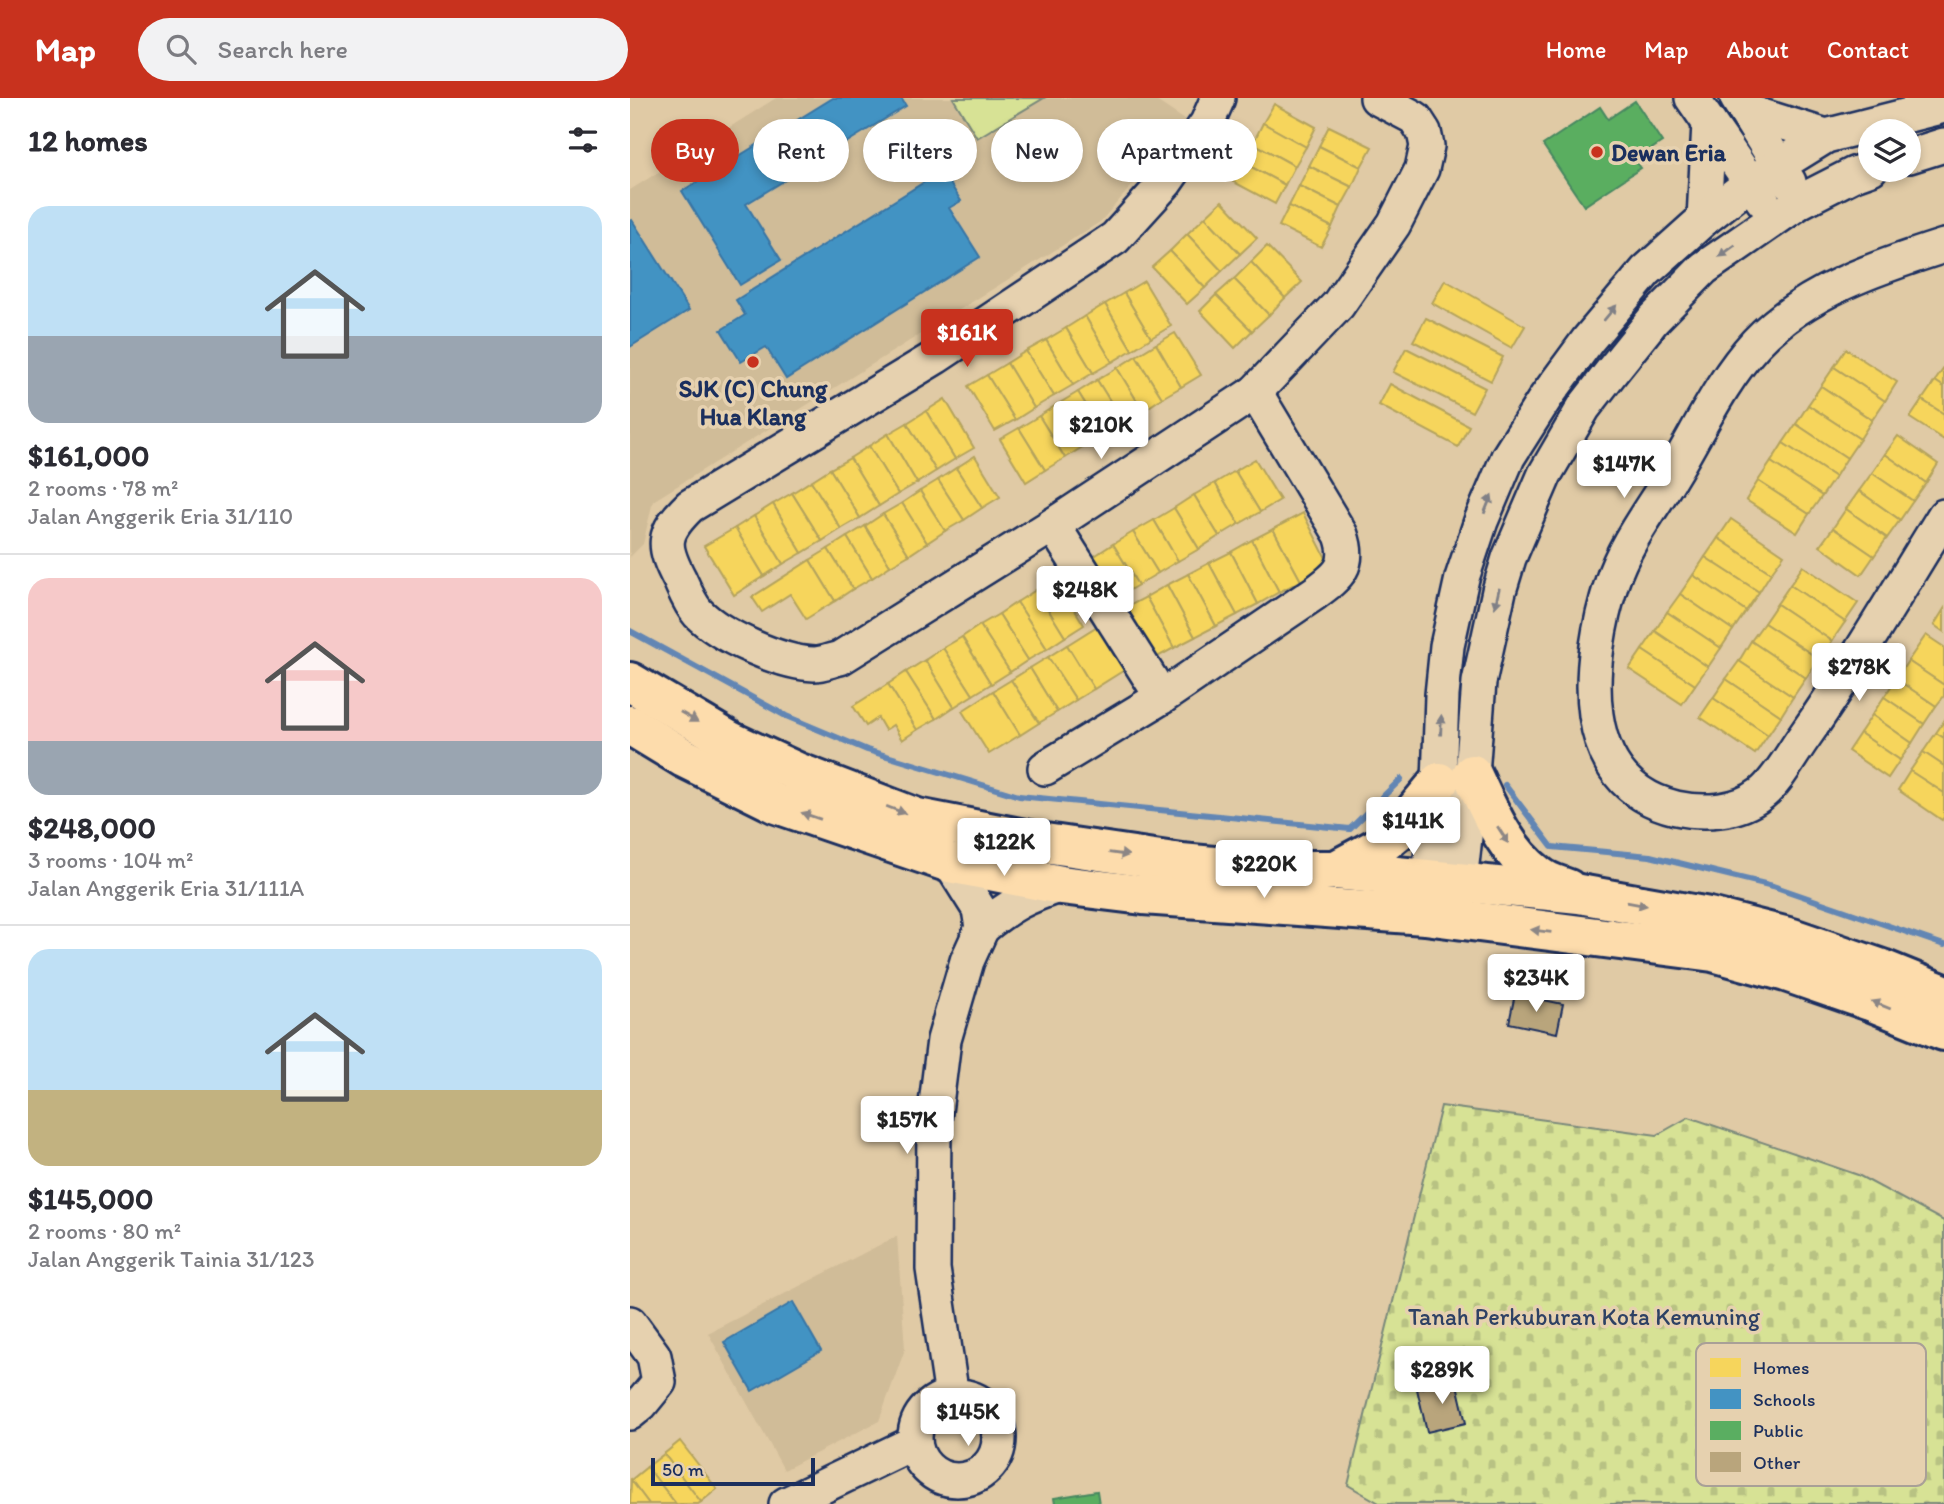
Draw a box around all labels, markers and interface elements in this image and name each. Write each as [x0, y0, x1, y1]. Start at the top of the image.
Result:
search box [138, 18, 628, 81]
text: Map [35, 30, 96, 69]
icon: search [162, 30, 200, 68]
text: Search here [218, 33, 348, 65]
text: Home [1546, 35, 1606, 64]
text: Map [1644, 35, 1688, 64]
text: About [1726, 35, 1789, 64]
text: Contact [1827, 35, 1909, 64]
chip: Buy [651, 119, 739, 182]
chip: Rent [753, 119, 849, 182]
chip: Filters [863, 119, 977, 182]
chip: New [991, 119, 1083, 182]
chip: Apartment [1097, 119, 1257, 182]
map controls [1858, 119, 1921, 182]
button: layers [1858, 119, 1921, 182]
icon: filters [564, 121, 602, 159]
text: 12 homes [28, 122, 148, 159]
place label: Dewan Eria [1611, 138, 1727, 167]
marker: Dewan Eria [1589, 144, 1605, 160]
one-way arrow [1718, 244, 1736, 258]
icon: home [252, 251, 378, 377]
one-way arrow [1602, 305, 1617, 322]
pin: $161K [918, 310, 1016, 369]
text: $161K [937, 318, 997, 346]
marker: SJK (C) Chung Hua Klang [745, 354, 761, 370]
place label: SJK (C) Chung Hua Klang [679, 374, 828, 432]
pin: $210K [1052, 402, 1150, 461]
text: $210K [1069, 410, 1133, 438]
text: $161,000 [28, 437, 149, 474]
pin: $147K [1575, 440, 1673, 500]
text: $147K [1593, 449, 1655, 477]
text: 2 rooms · 78 m² [28, 474, 178, 502]
one-way arrow [1483, 493, 1494, 514]
text: Jalan Anggerik Eria 31/110 [28, 502, 293, 530]
pin: $248K [1036, 566, 1134, 626]
text: $248K [1053, 575, 1117, 603]
one-way arrow [1492, 587, 1503, 609]
icon: home [252, 623, 378, 749]
pin: $278K [1810, 644, 1908, 703]
text: $278K [1828, 652, 1890, 680]
one-way arrow [679, 711, 698, 723]
one-way arrow [1436, 714, 1447, 736]
pin: $141K [1364, 798, 1462, 857]
one-way arrow [886, 804, 907, 815]
text: $141K [1382, 806, 1444, 834]
text: $248,000 [28, 809, 156, 846]
one-way arrow [801, 810, 822, 821]
pin: $122K [955, 818, 1053, 878]
one-way arrow [1496, 826, 1510, 844]
text: $122K [973, 827, 1035, 855]
pin: $220K [1215, 840, 1313, 900]
text: 3 rooms · 104 m² [28, 846, 193, 874]
one-way arrow [1108, 849, 1130, 860]
text: $220K [1232, 849, 1296, 877]
text: Jalan Anggerik Eria 31/111A [28, 874, 304, 902]
one-way arrow [1626, 899, 1648, 910]
one-way arrow [1529, 925, 1551, 936]
pin: $234K [1487, 954, 1585, 1014]
text: $234K [1504, 963, 1568, 991]
icon: home [252, 994, 378, 1120]
one-way arrow [1871, 999, 1891, 1011]
pin: $157K [858, 1096, 956, 1156]
text: $157K [877, 1105, 937, 1133]
text: $145,000 [28, 1180, 153, 1217]
text: 2 rooms · 80 m² [28, 1217, 181, 1245]
text: Jalan Anggerik Tainia 31/123 [28, 1245, 314, 1273]
park label: Tanah Perkuburan Kota Kemuning [1408, 1302, 1761, 1331]
legend [1696, 1343, 1926, 1486]
pin: $289K [1393, 1346, 1491, 1406]
text: $289K [1410, 1355, 1474, 1383]
text: Homes [1753, 1356, 1809, 1379]
pin: $145K [919, 1388, 1017, 1448]
text: Schools [1753, 1388, 1816, 1411]
text: $145K [937, 1397, 999, 1425]
text: Public [1753, 1419, 1803, 1442]
text: Other [1753, 1451, 1801, 1474]
scale bar [651, 1455, 816, 1487]
text: 50 m [662, 1458, 704, 1481]

